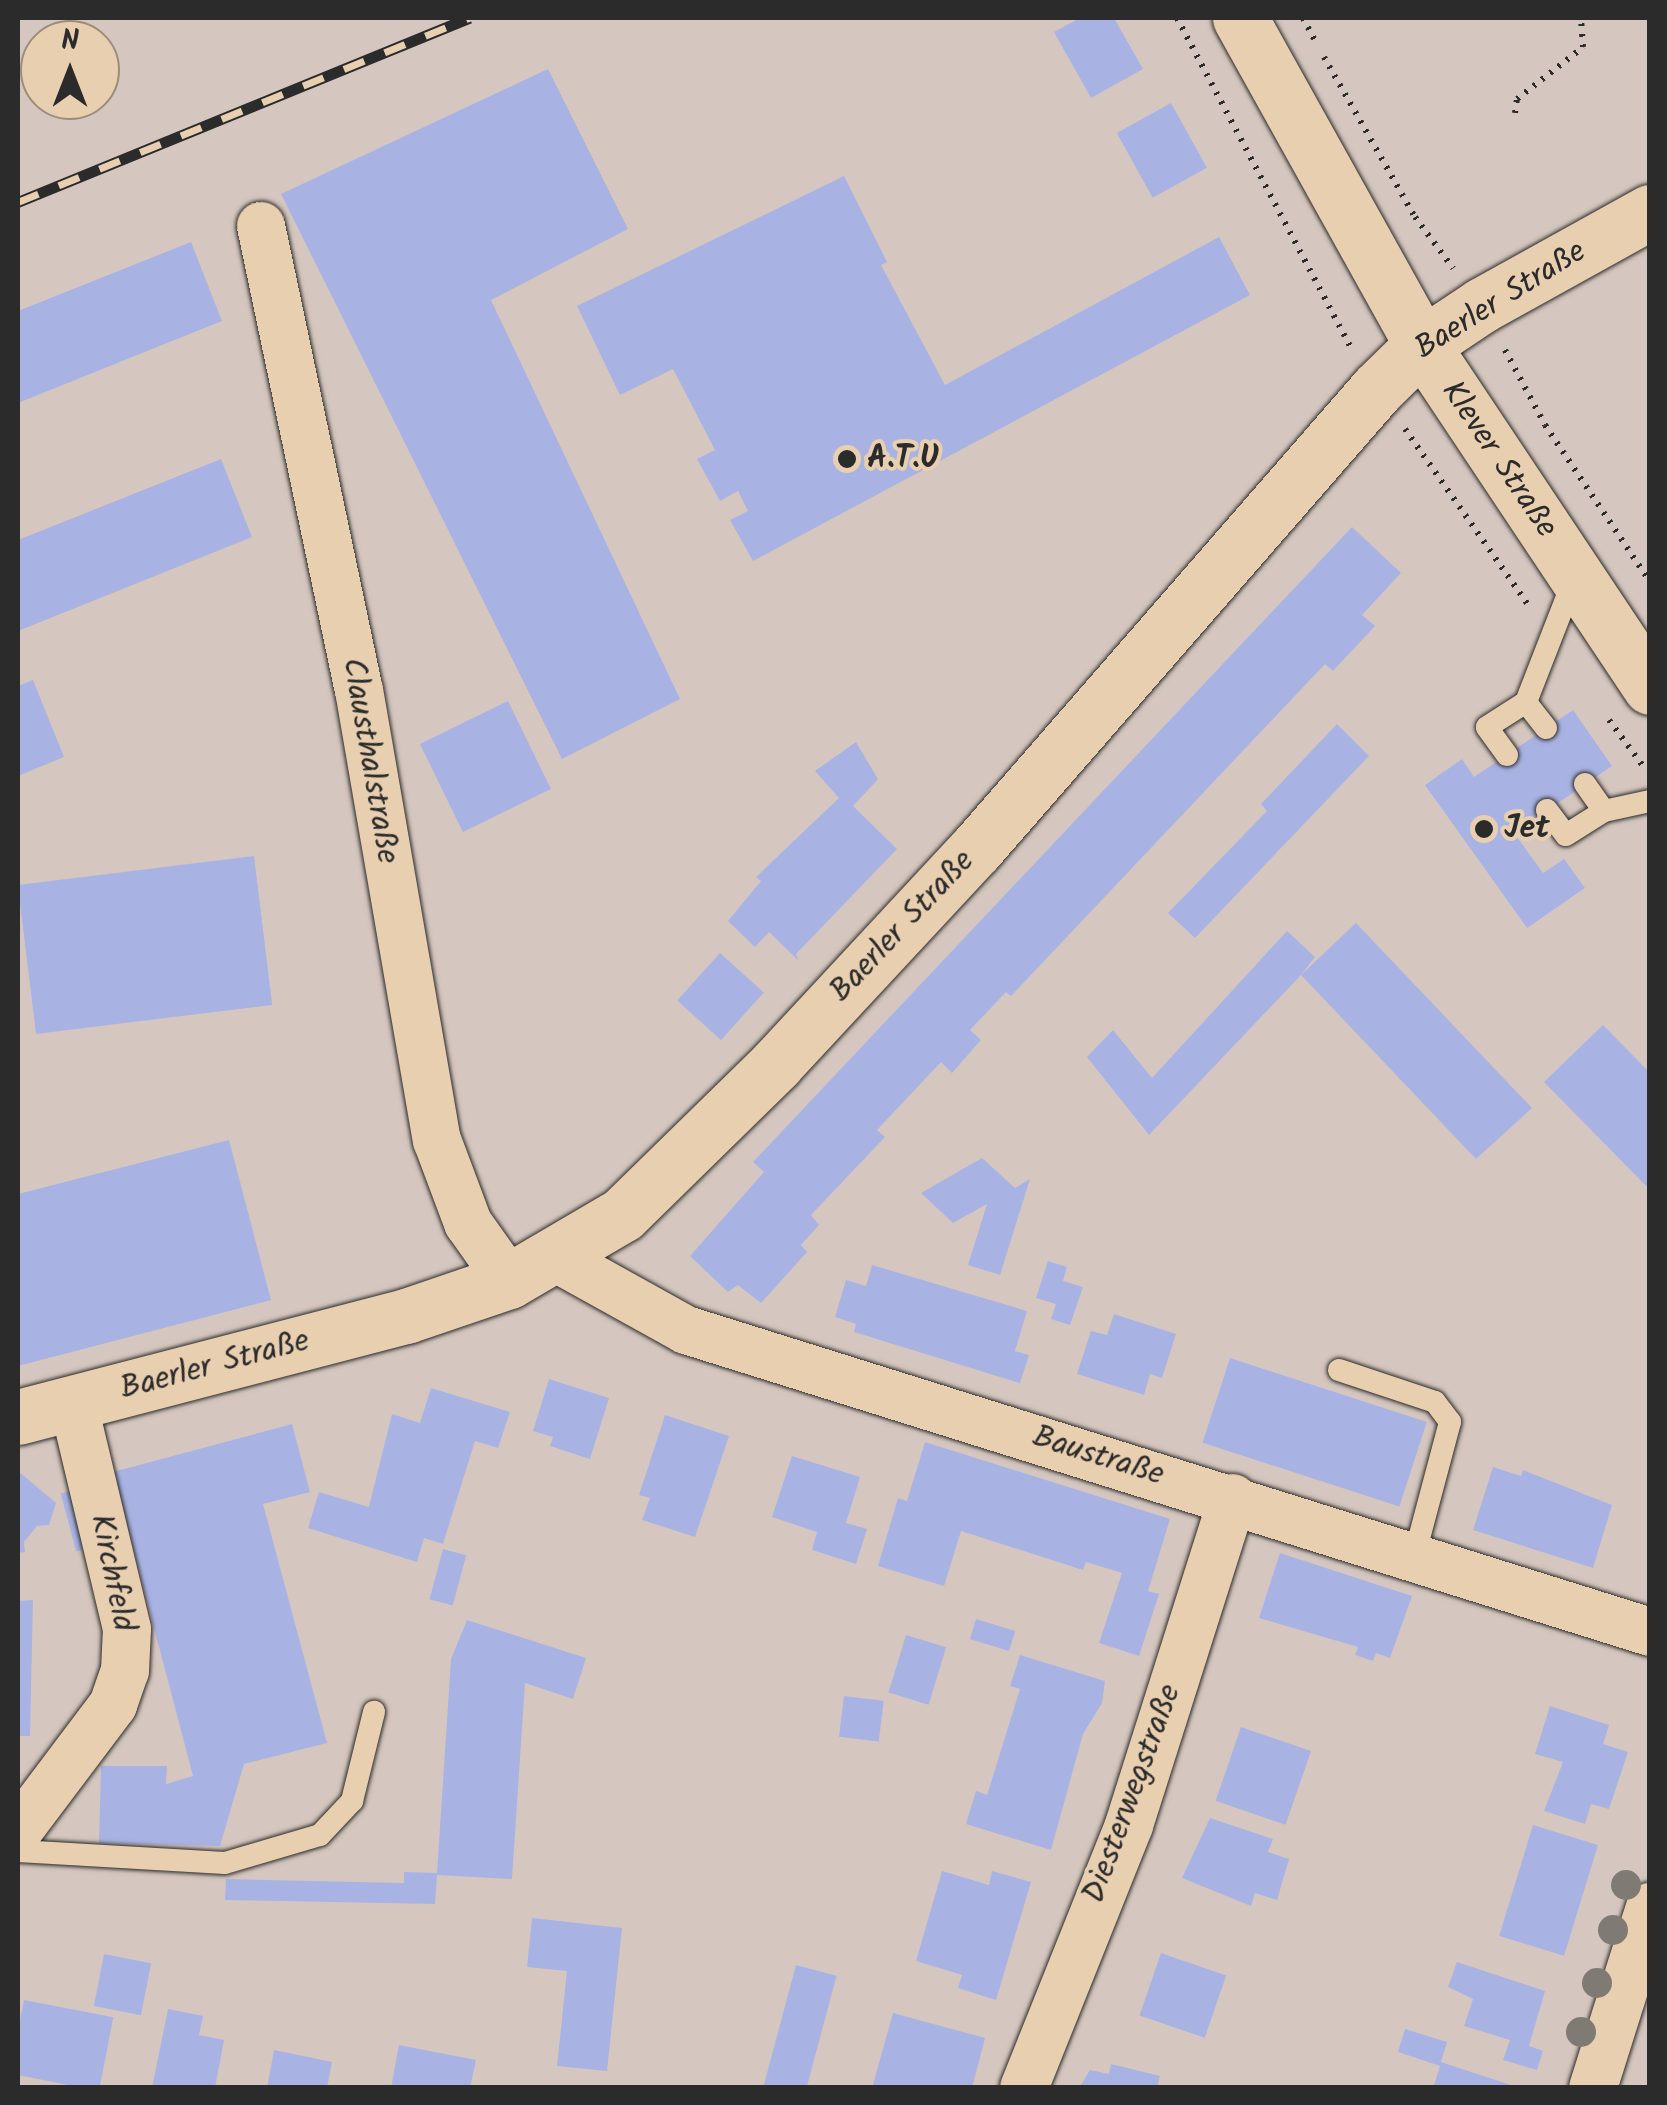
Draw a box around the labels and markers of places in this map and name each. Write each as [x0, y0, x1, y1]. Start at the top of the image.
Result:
place label: A.T.U [867, 440, 939, 478]
marker: A.T.U [836, 448, 858, 470]
place label: Jet [1504, 810, 1550, 848]
marker: Jet [1473, 818, 1495, 840]

